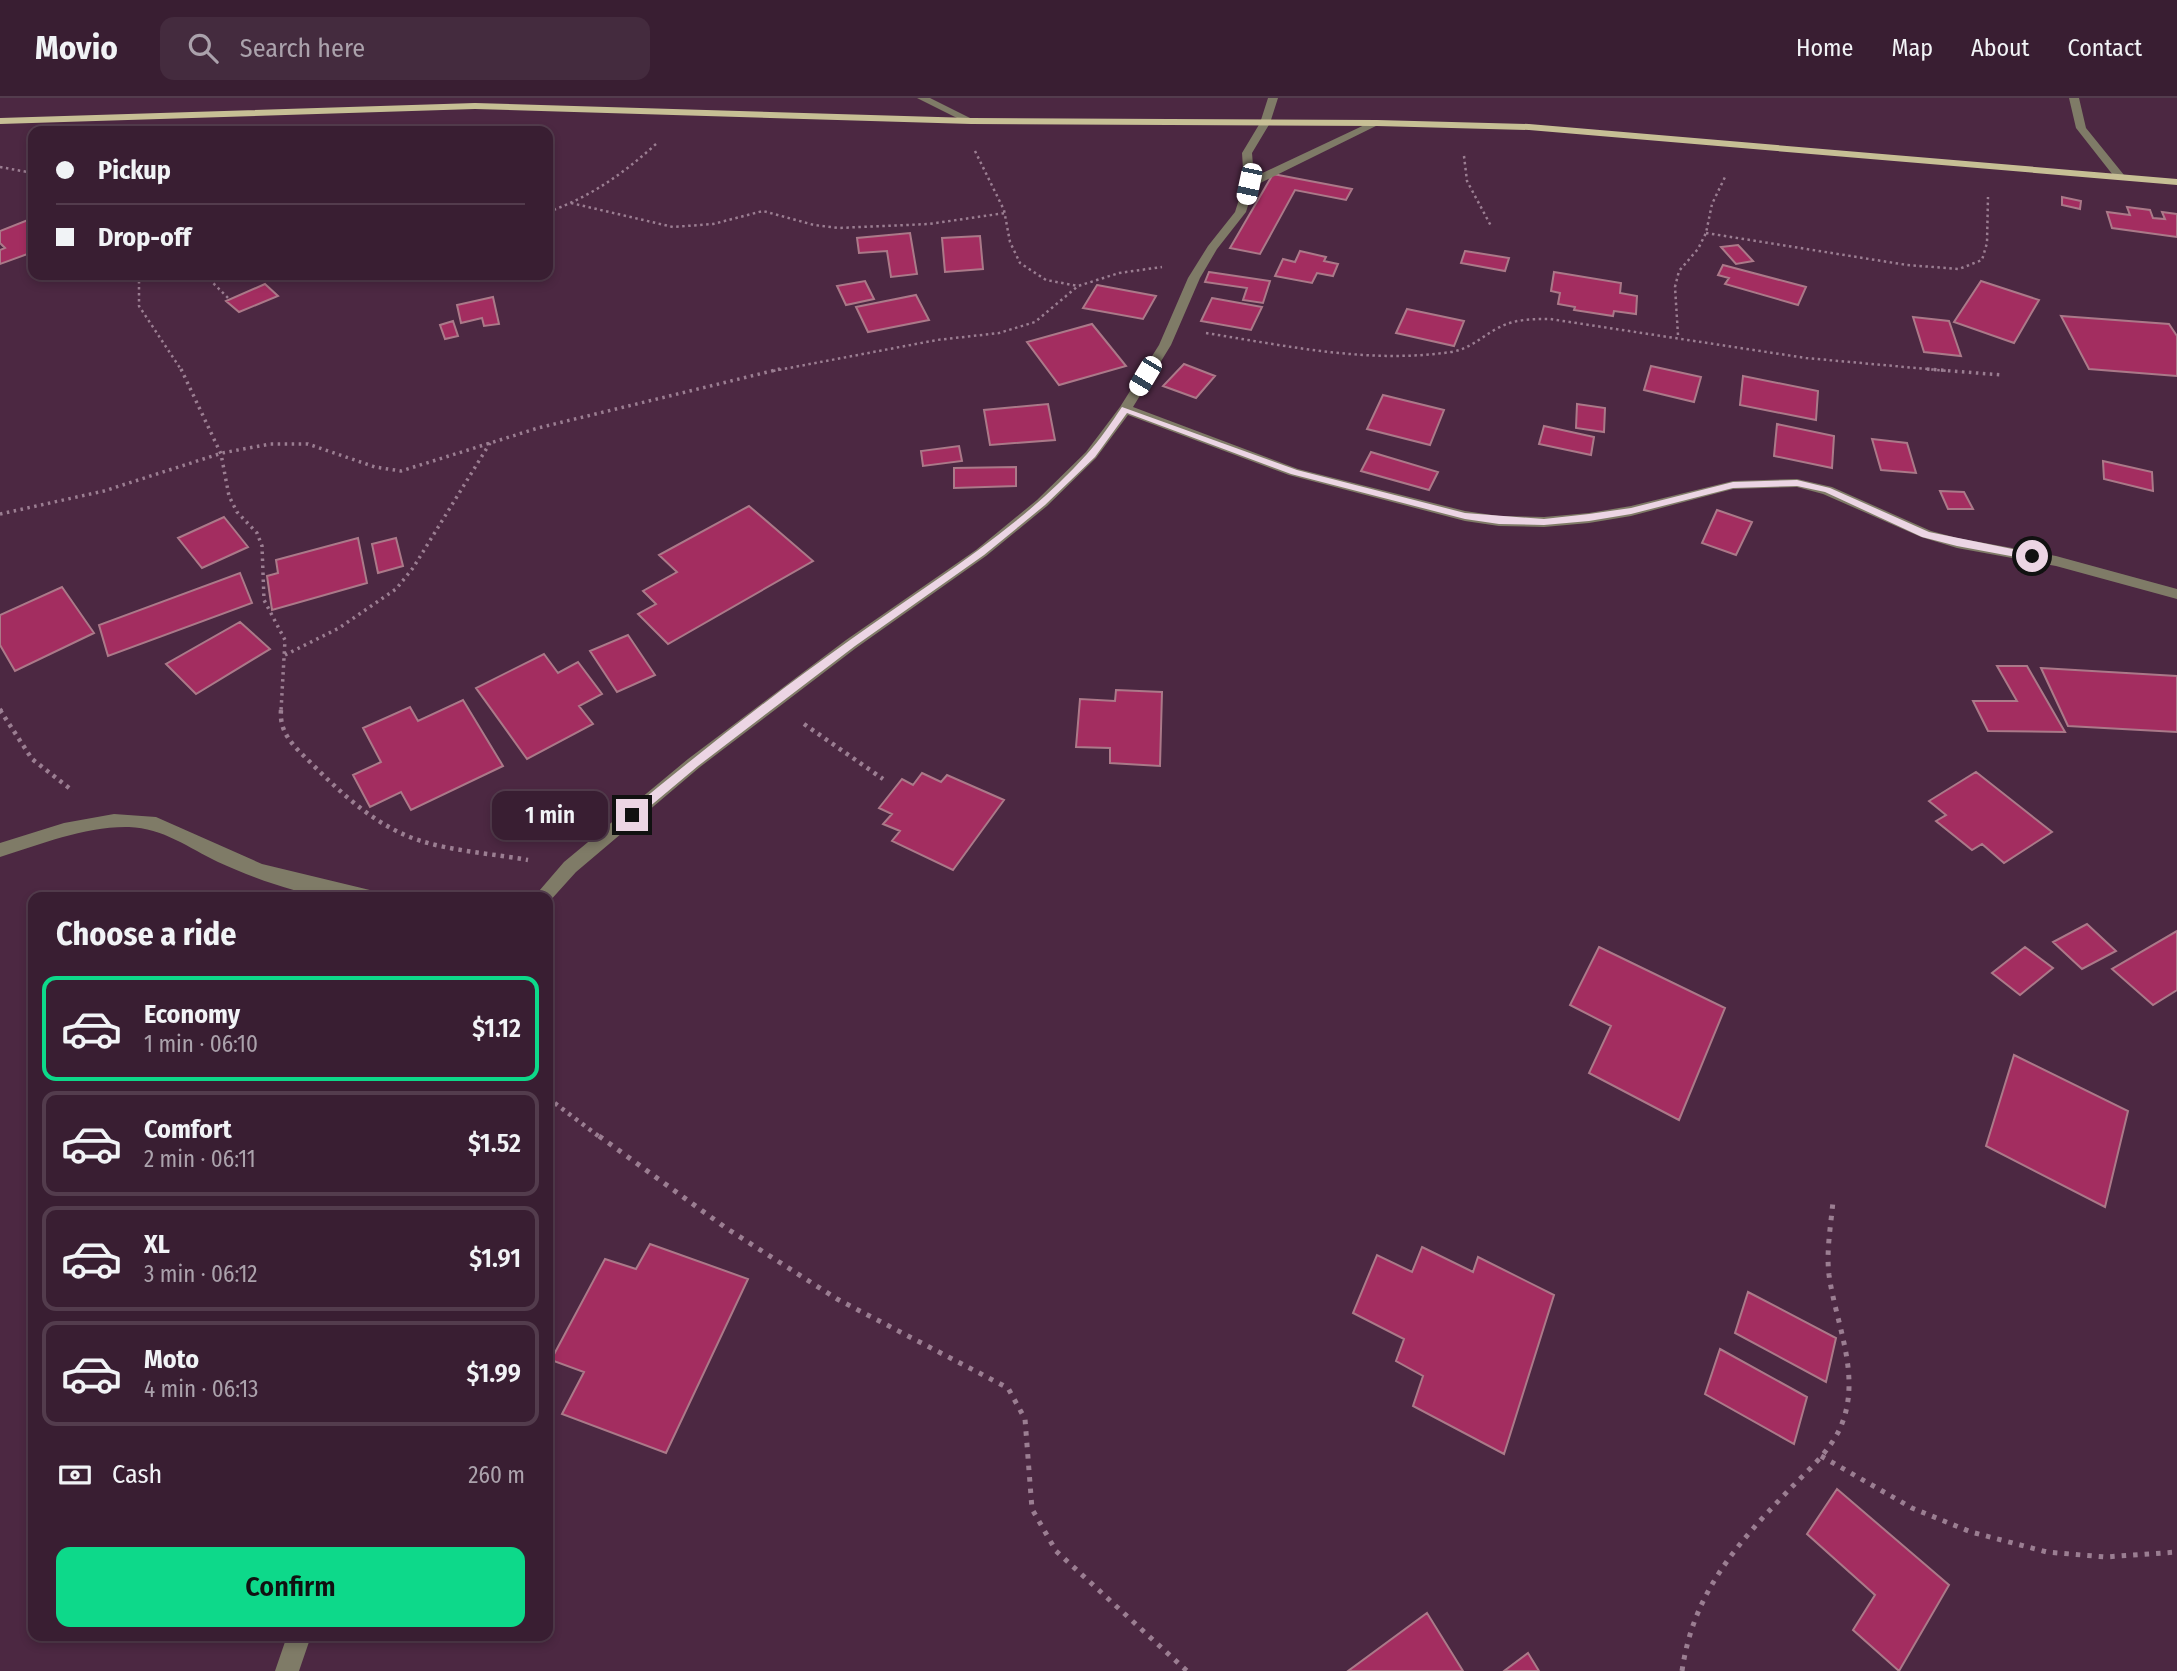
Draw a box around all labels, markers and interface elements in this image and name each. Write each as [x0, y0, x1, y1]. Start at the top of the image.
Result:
search box [160, 17, 650, 80]
text: Movio [35, 28, 118, 68]
icon: search [184, 29, 222, 67]
text: Search here [240, 33, 365, 64]
text: Home [1796, 34, 1853, 62]
text: Map [1891, 34, 1933, 62]
text: About [1971, 34, 2029, 62]
text: Contact [2067, 34, 2142, 62]
text: Pickup [98, 155, 171, 186]
car [1235, 161, 1264, 207]
text: Drop-off [98, 222, 191, 253]
car [1126, 353, 1165, 399]
route start [2016, 540, 2048, 572]
callout: 1 min [492, 790, 608, 840]
route end [616, 799, 648, 831]
text: 1 min [525, 801, 575, 829]
text: Choose a ride [56, 915, 237, 953]
icon: car [60, 997, 123, 1060]
text: Economy [144, 999, 240, 1030]
text: $1.12 [472, 1013, 521, 1044]
text: 1 min · 06:10 [144, 1030, 258, 1058]
icon: car [60, 1112, 123, 1175]
text: Comfort [144, 1114, 232, 1145]
text: $1.52 [468, 1128, 521, 1159]
text: 2 min · 06:11 [144, 1145, 256, 1173]
icon: car [60, 1227, 123, 1290]
text: XL [144, 1229, 170, 1260]
text: $1.91 [469, 1243, 521, 1274]
text: 3 min · 06:12 [144, 1260, 258, 1288]
icon: car [60, 1342, 123, 1405]
text: Moto [144, 1344, 199, 1375]
text: $1.99 [467, 1358, 521, 1389]
text: 4 min · 06:13 [144, 1375, 259, 1403]
icon: cash [56, 1456, 94, 1494]
text: Cash [112, 1459, 162, 1490]
text: 260 m [468, 1461, 525, 1489]
button: Confirm [56, 1547, 525, 1627]

